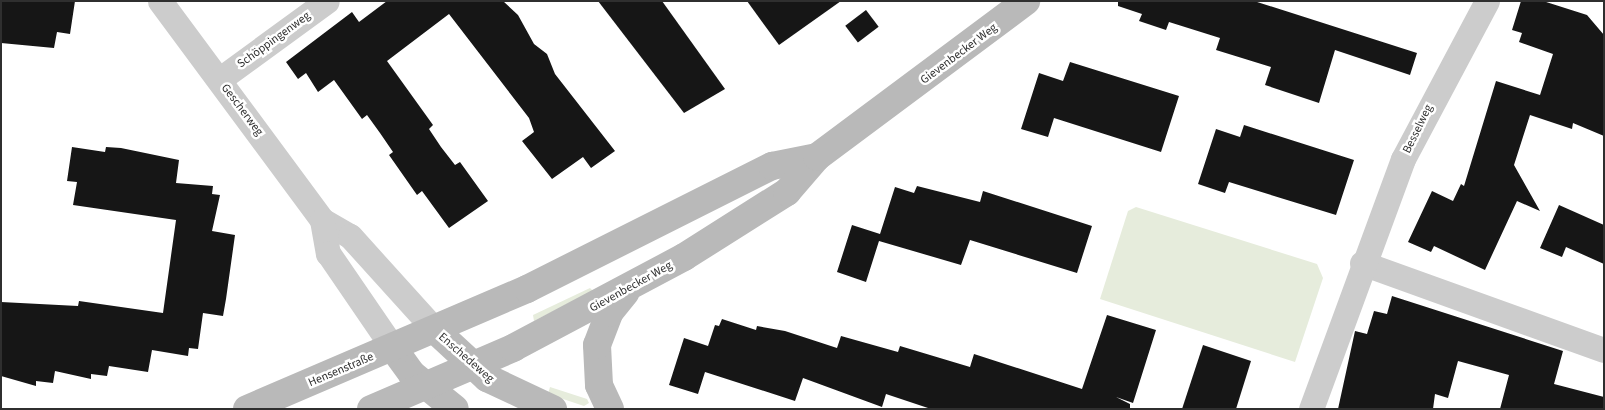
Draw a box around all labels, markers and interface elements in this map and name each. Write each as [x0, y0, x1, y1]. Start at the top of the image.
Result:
street label: Schöppingenweg [235, 9, 313, 71]
street label: Gievenbecker Weg [918, 21, 1000, 87]
street label: Gescherweg [218, 81, 266, 139]
street label: Besselweg [1400, 102, 1436, 156]
street label: Gievenbecker Weg [587, 258, 675, 316]
street label: Enschedeweg [435, 330, 497, 386]
street label: Hensenstraße [306, 350, 376, 390]

